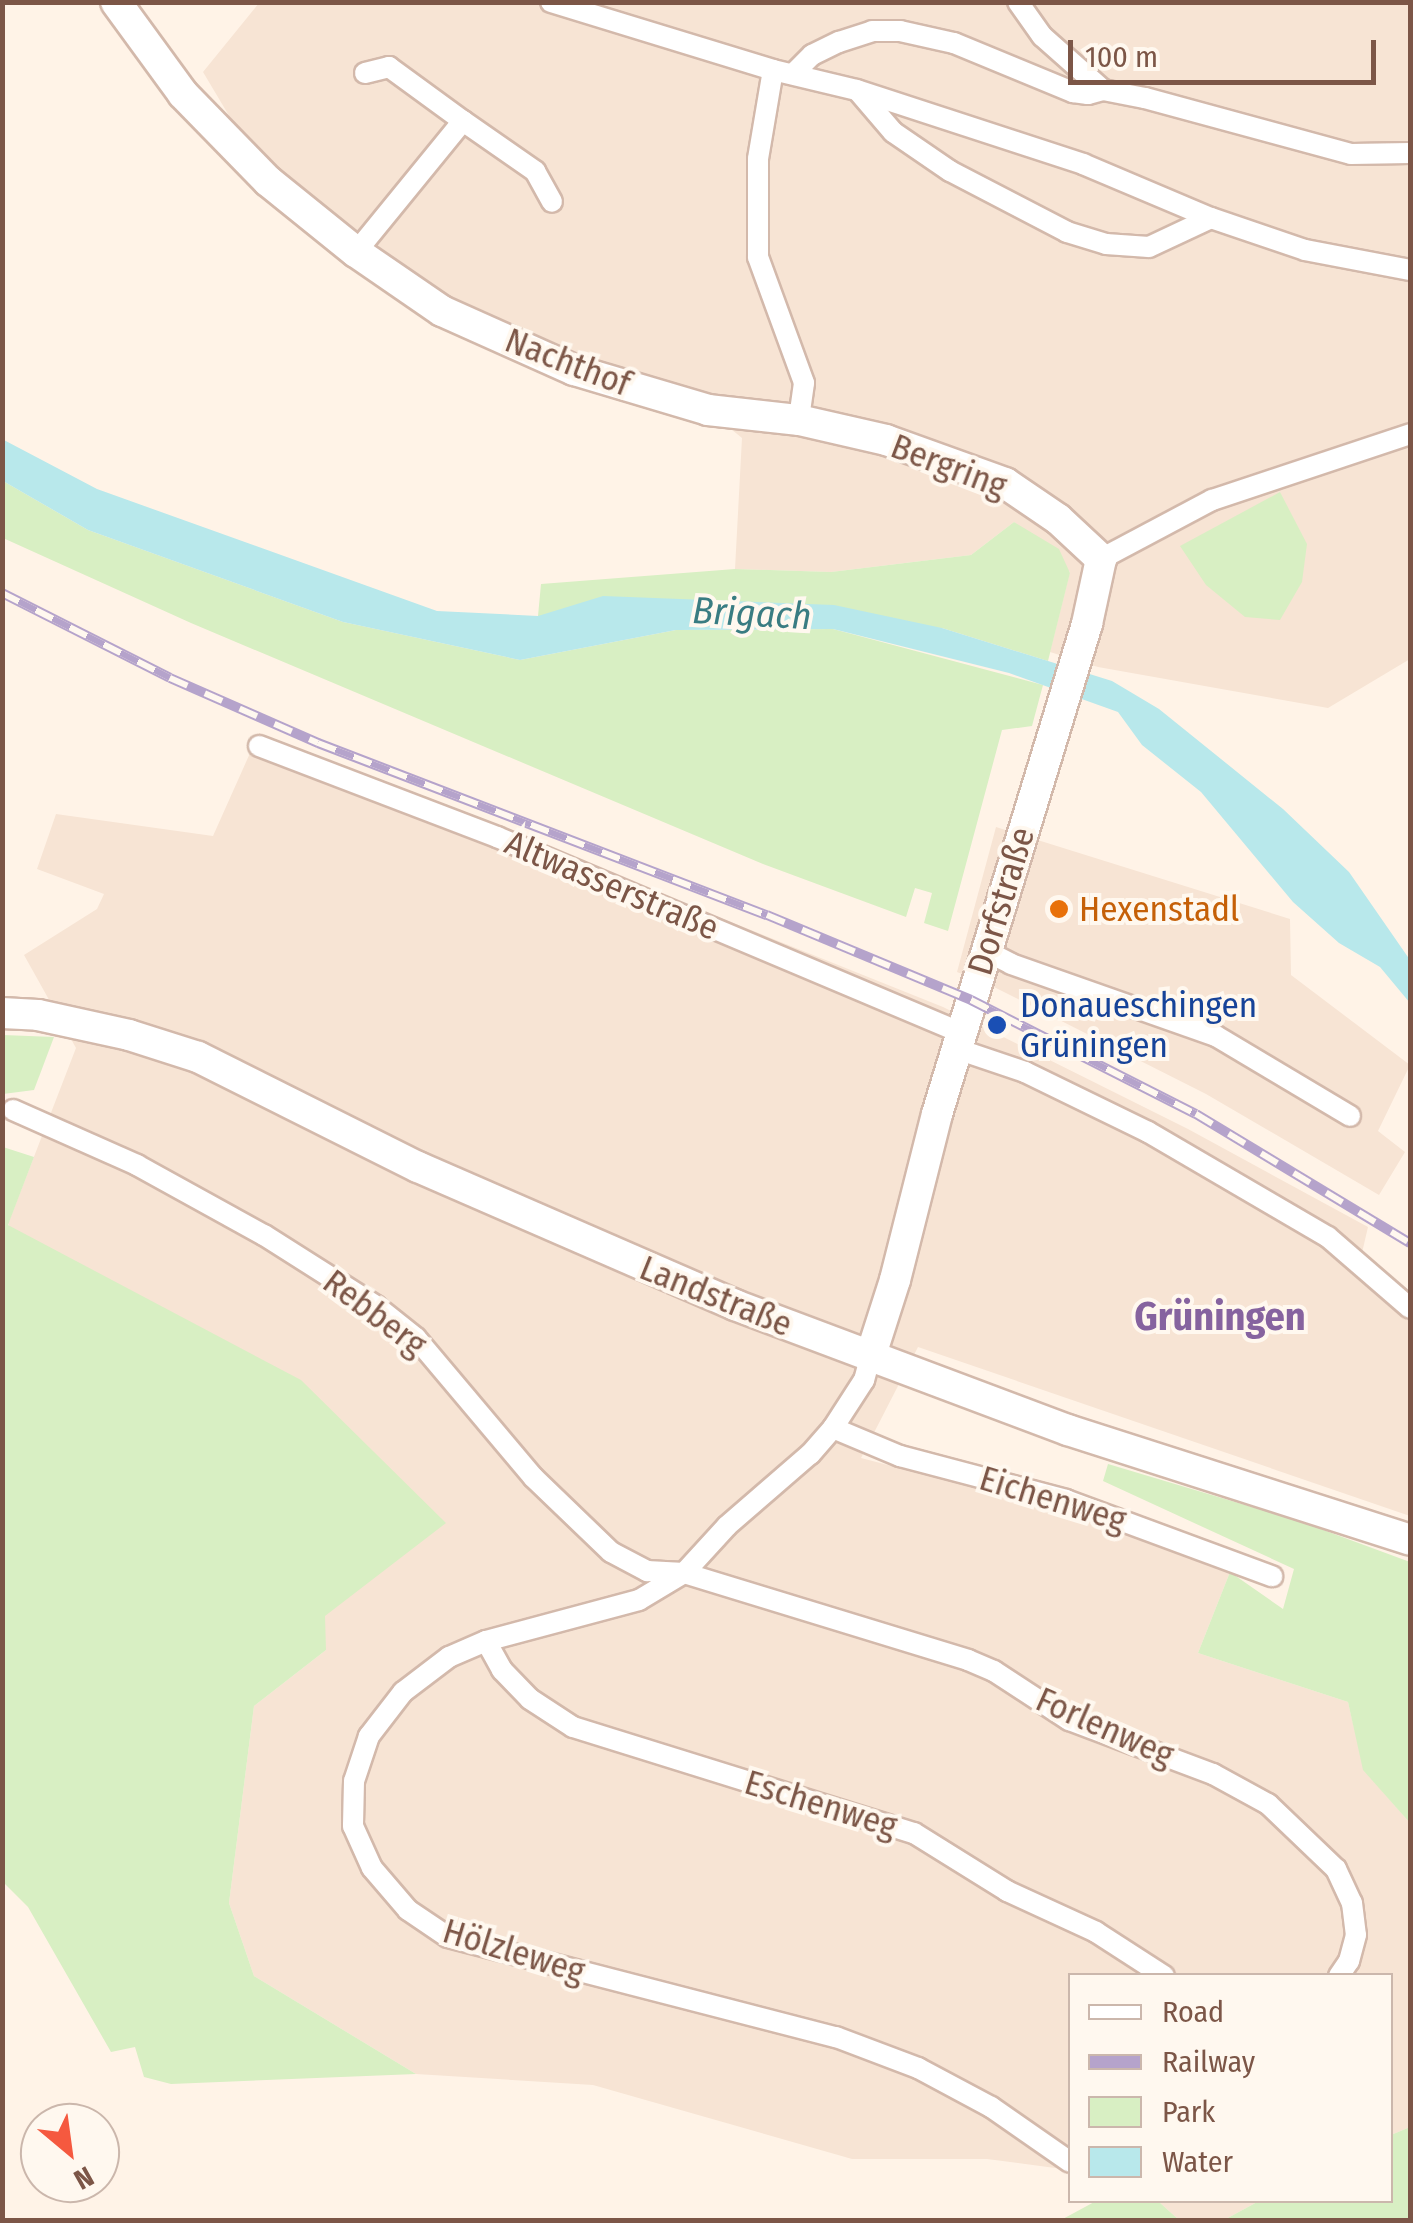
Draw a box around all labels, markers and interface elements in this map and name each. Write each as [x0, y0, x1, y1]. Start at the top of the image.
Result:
scale bar [1073, 20, 1380, 82]
text: 100 m [1085, 39, 1158, 75]
street label: Nachthof [499, 319, 637, 405]
street label: Bergring [885, 425, 1013, 507]
water label: Brigach [691, 588, 813, 640]
street label: Altwasserstraße [499, 821, 725, 949]
street label: Dorfstraße [959, 822, 1043, 980]
place label: Hexenstadl [1079, 888, 1239, 930]
marker: Hexenstadl [1048, 898, 1070, 920]
place label: Donaueschingen Grüningen [1020, 984, 1257, 1066]
marker: Donaueschingen Grüningen [984, 1012, 1010, 1038]
street label: Landstraße [634, 1247, 798, 1345]
street label: Rebberg [315, 1261, 435, 1365]
district label: Grüningen [1134, 1293, 1306, 1341]
street label: Eichenweg [975, 1457, 1131, 1541]
street label: Forlenweg [1030, 1678, 1180, 1776]
street label: Eschenweg [740, 1761, 902, 1847]
street label: Hölzleweg [438, 1910, 590, 1992]
legend [1068, 1973, 1393, 2203]
text: Road [1162, 1994, 1224, 2030]
text: Railway [1162, 2044, 1255, 2080]
text: Park [1162, 2094, 1215, 2130]
north arrow [20, 2103, 120, 2203]
text: Water [1162, 2144, 1233, 2180]
text: N [68, 2159, 99, 2196]

